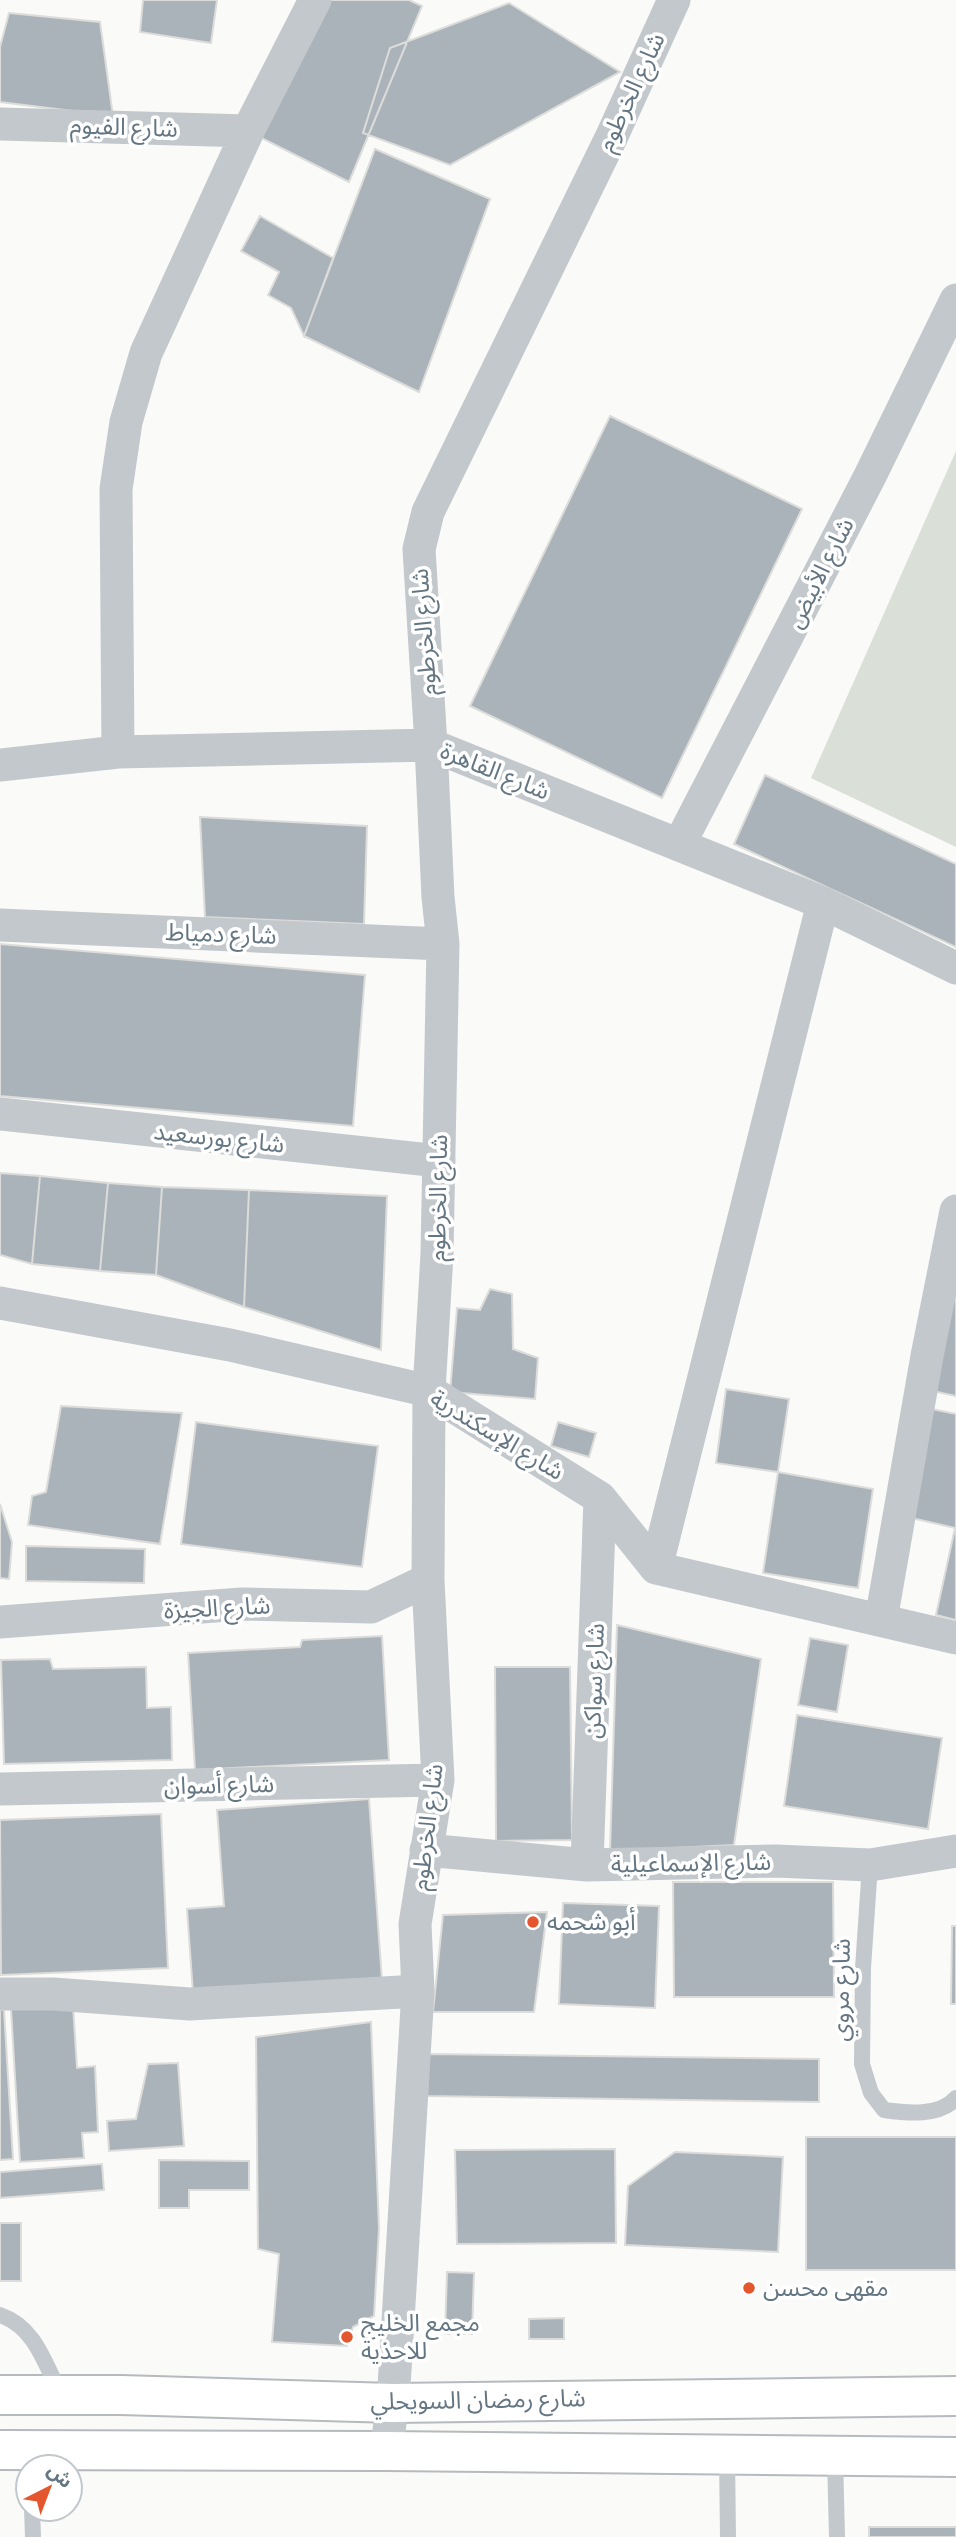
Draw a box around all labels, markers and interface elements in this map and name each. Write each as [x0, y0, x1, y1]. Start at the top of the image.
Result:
street label: شارع الخرطوم [589, 27, 674, 157]
street label: شارع الفيوم [69, 108, 179, 147]
street label: شارع الأبيض [778, 512, 862, 634]
street label: شارع الخرطوم [403, 567, 446, 697]
street label: شارع القاهرة [435, 734, 555, 808]
street label: شارع دمياط [165, 915, 277, 953]
street label: شارع بورسعيد [152, 1114, 286, 1162]
street label: شارع الخرطوم [420, 1134, 457, 1262]
street label: شارع الإسكندرية [424, 1382, 570, 1488]
street label: شارع الجيزة [163, 1588, 271, 1628]
street label: شارع سواكن [575, 1623, 613, 1739]
street label: شارع الخرطوم [402, 1762, 453, 1892]
street label: شارع أسوان [164, 1767, 274, 1803]
street label: شارع الإسماعيلية [610, 1845, 772, 1881]
place label: أبو شحمه [547, 1905, 636, 1937]
marker: أبو شحمه [525, 1914, 541, 1930]
street label: شارع مروي [823, 1938, 860, 2042]
place label: مقهى محسن [763, 2271, 889, 2303]
marker: مقهى محسن [741, 2280, 757, 2296]
place label: مجمع الخليج للاحذية [361, 2306, 480, 2366]
marker: مجمع الخليج للاحذية [339, 2329, 355, 2345]
street label: شارع رمضان السويحلي [370, 2381, 586, 2420]
north arrow [14, 2453, 84, 2523]
text: ش [42, 2457, 79, 2494]

